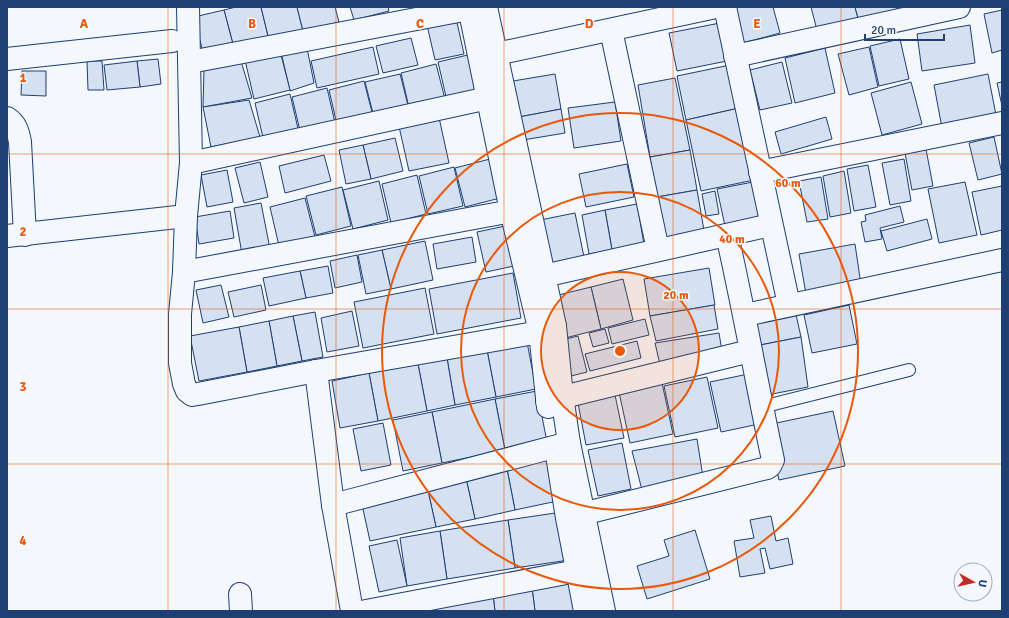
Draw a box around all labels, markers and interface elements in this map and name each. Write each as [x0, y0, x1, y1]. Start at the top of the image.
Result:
text: A [80, 16, 89, 32]
text: B [248, 16, 256, 32]
text: C [416, 16, 424, 32]
text: D [585, 16, 594, 32]
text: E [753, 16, 761, 32]
scale bar [865, 16, 944, 42]
text: 20 m [871, 23, 896, 38]
text: 1 [19, 70, 27, 86]
text: 60 m [775, 176, 801, 191]
text: 2 [19, 224, 27, 240]
text: 40 m [719, 232, 745, 247]
text: 20 m [663, 288, 689, 303]
centre of rings [613, 344, 627, 358]
text: 3 [19, 379, 27, 395]
text: 4 [19, 533, 27, 549]
north arrow [953, 562, 993, 602]
text: U [975, 579, 989, 588]

